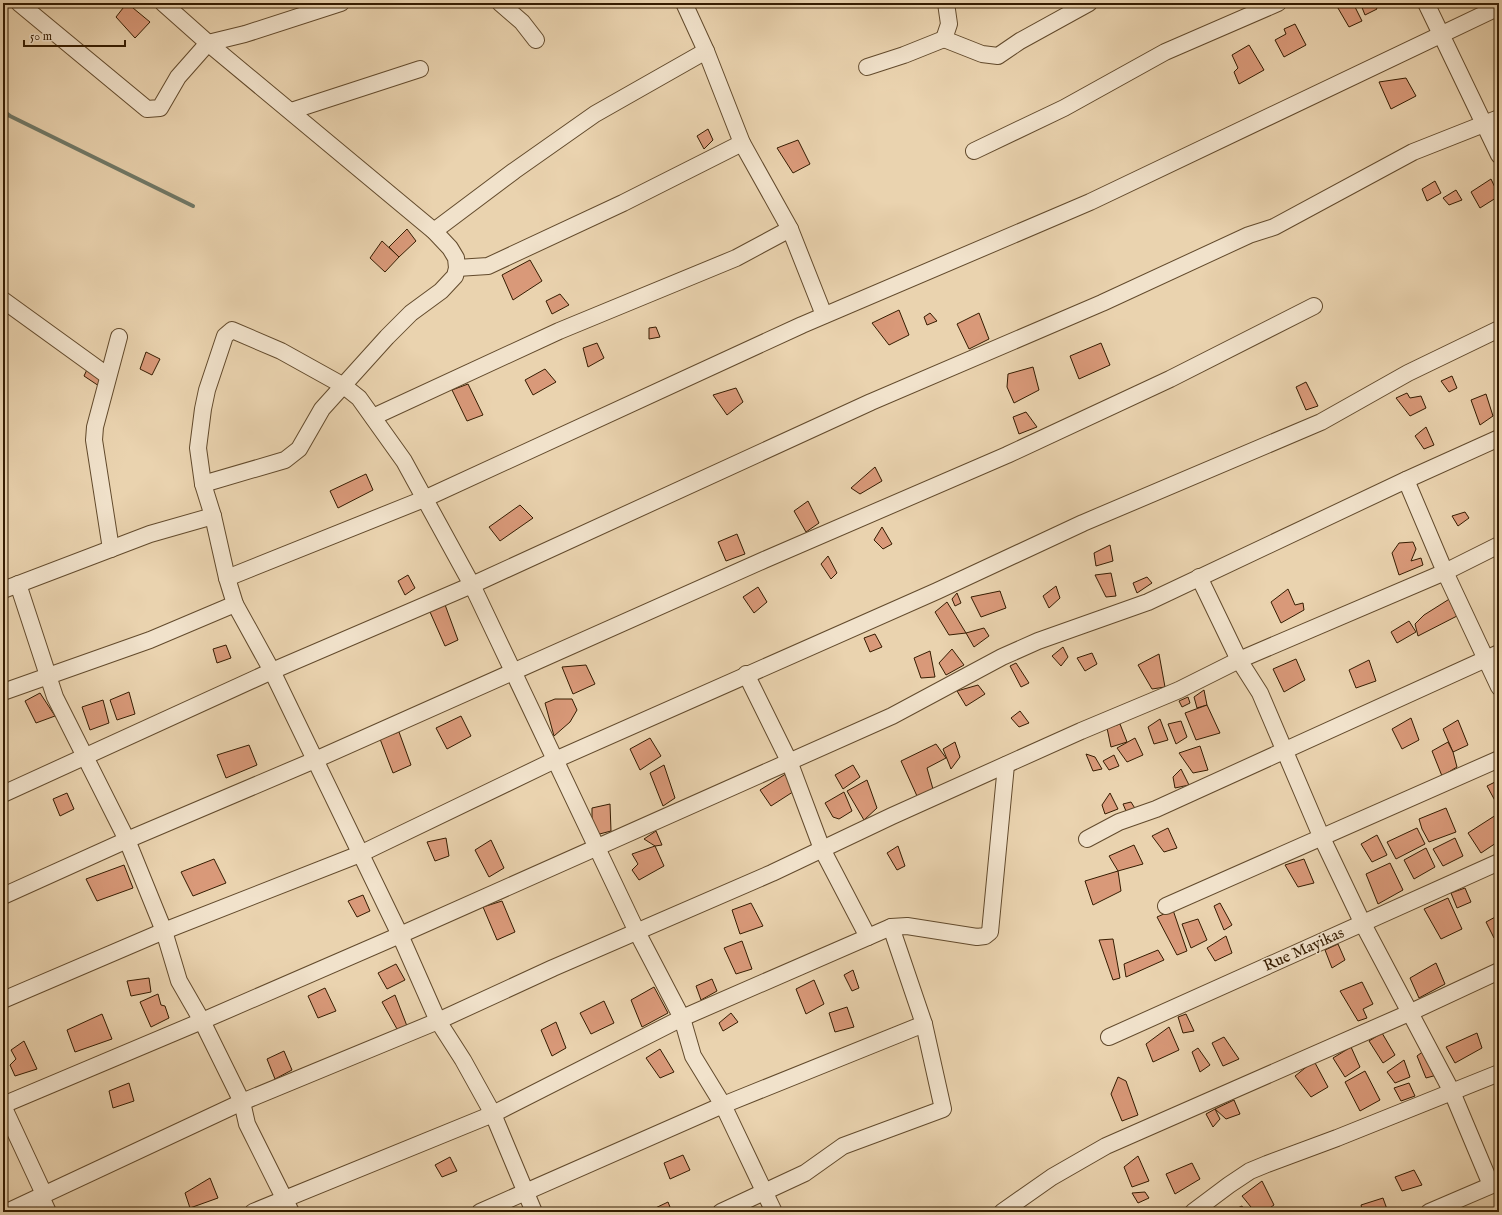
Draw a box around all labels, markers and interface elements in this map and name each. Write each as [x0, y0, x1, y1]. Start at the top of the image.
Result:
scale bar [24, 22, 125, 48]
text: 50 m [30, 29, 52, 44]
street label: Rue Mayikas [1261, 923, 1348, 977]

